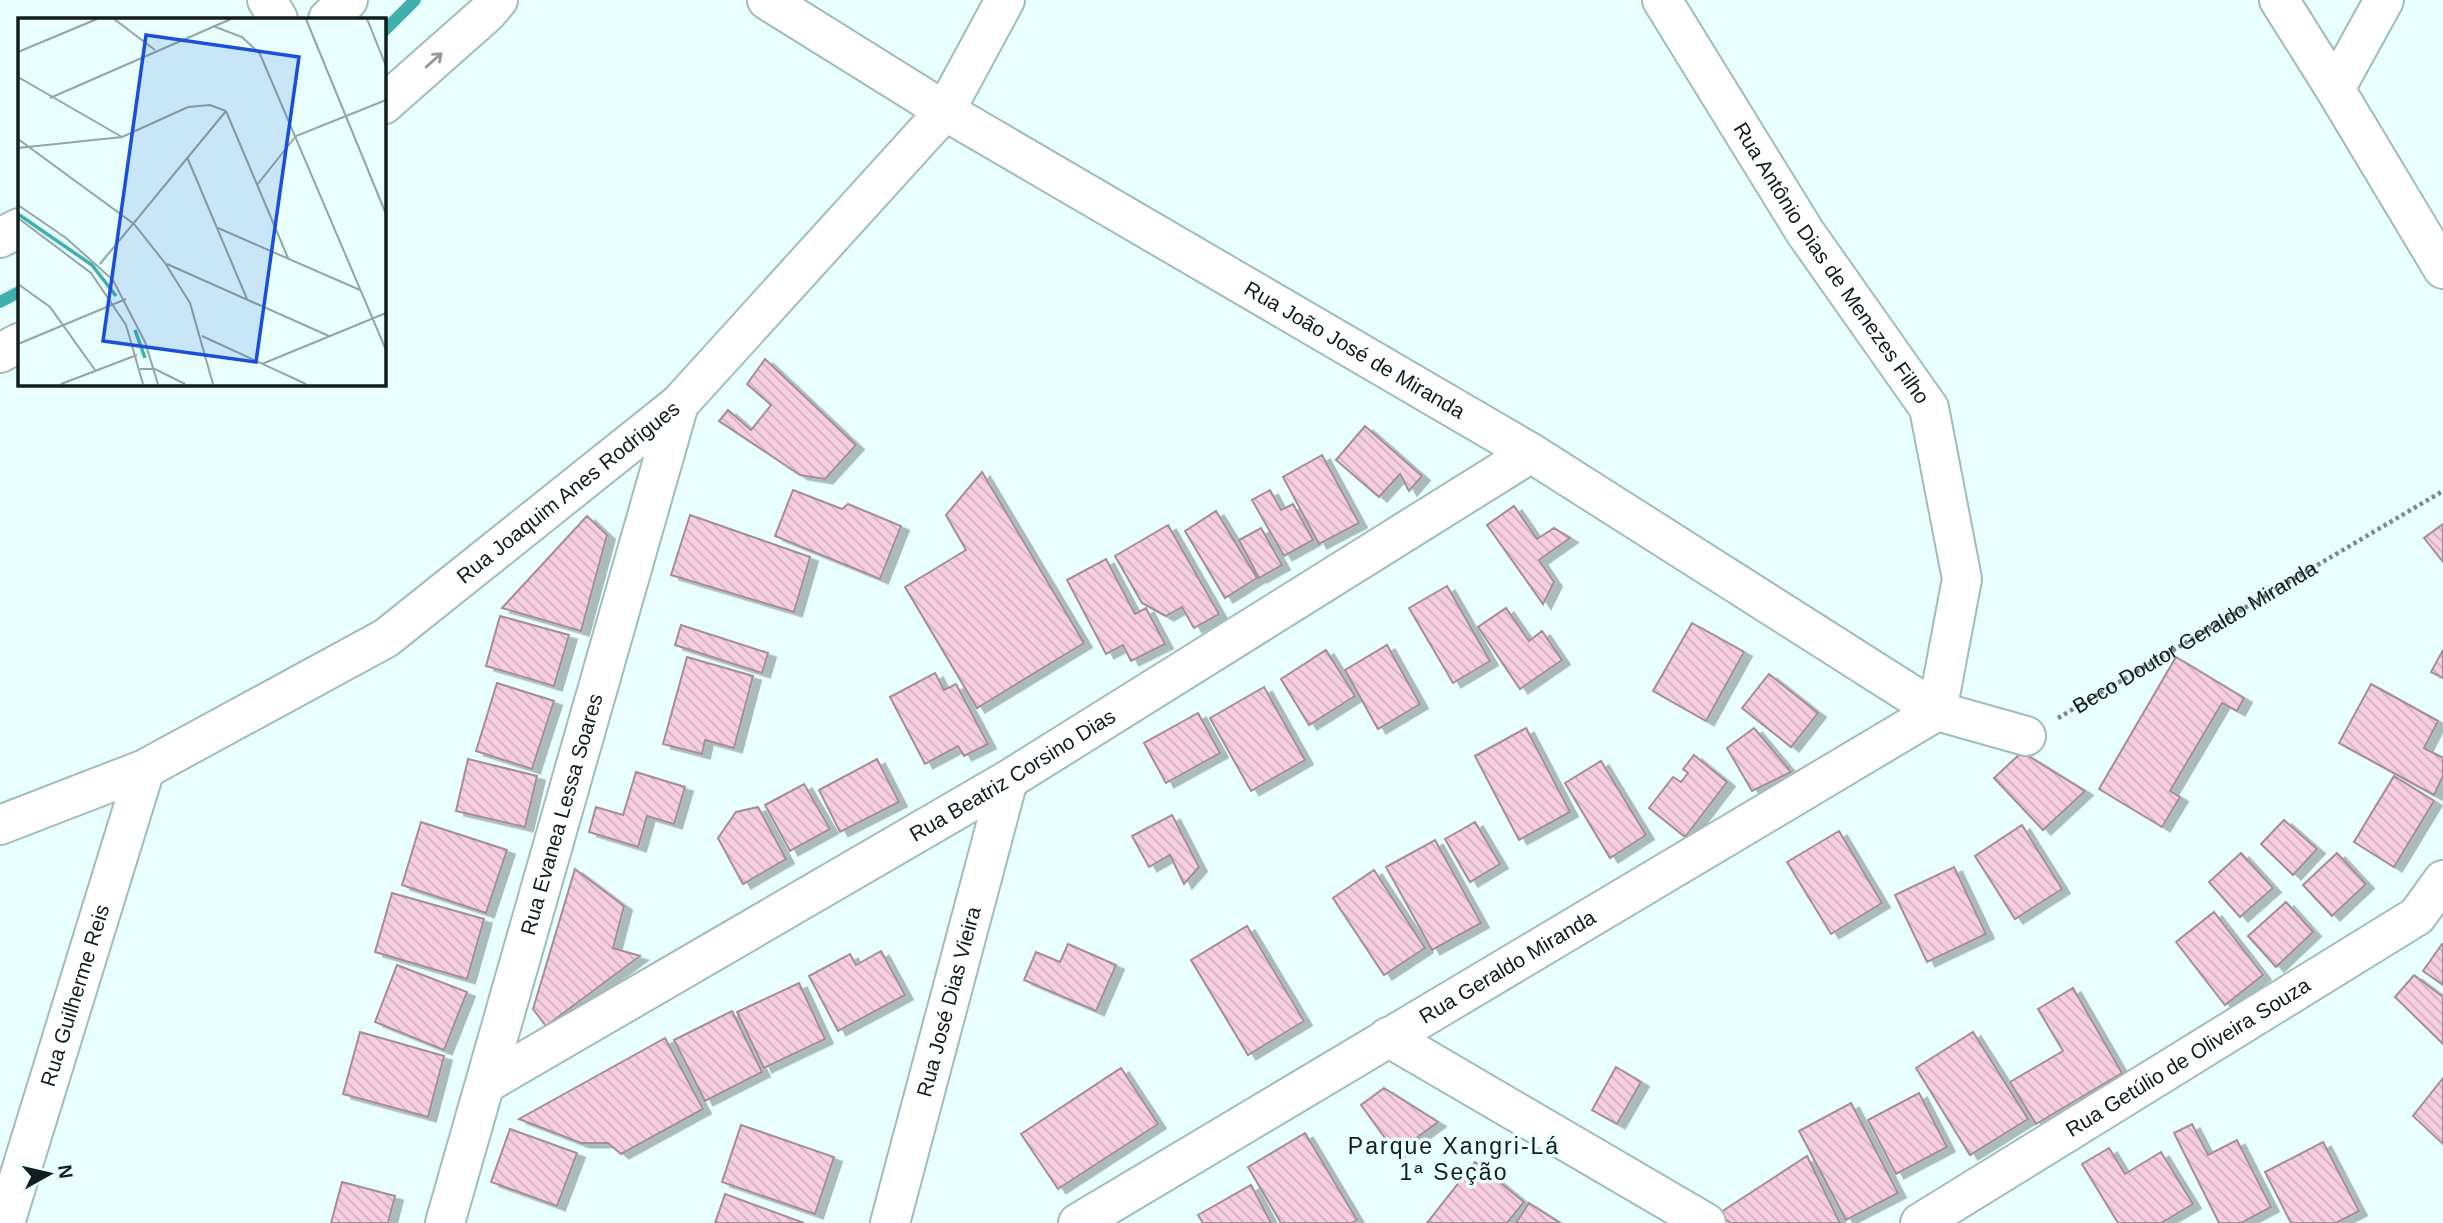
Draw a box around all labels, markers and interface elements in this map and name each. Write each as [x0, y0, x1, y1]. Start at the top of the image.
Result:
inset map [18, 18, 385, 385]
one-way arrow [425, 52, 443, 68]
street label: Rua Antônio Dias de Menezes Filho [1729, 118, 1934, 408]
street label: Rua João José de Miranda [1241, 276, 1469, 423]
street label: Rua Joaquim Anes Rodrigues [452, 396, 684, 588]
street label: Beco Doutor Geraldo Miranda [2069, 556, 2321, 718]
street label: Rua Evanea Lessa Soares [516, 691, 607, 938]
street label: Rua Beatriz Corsino Dias [905, 704, 1119, 846]
street label: Rua Guilherme Reis [36, 902, 114, 1089]
street label: Rua José Dias Vieira [912, 904, 985, 1099]
street label: Rua Geraldo Miranda [1415, 905, 1600, 1028]
street label: Rua Getúlio de Oliveira Souza [2061, 973, 2314, 1141]
district label: Parque Xangri-Lá 1ª Seção [1348, 1133, 1560, 1185]
north arrow [14, 1139, 84, 1209]
text: N [54, 1163, 77, 1180]

